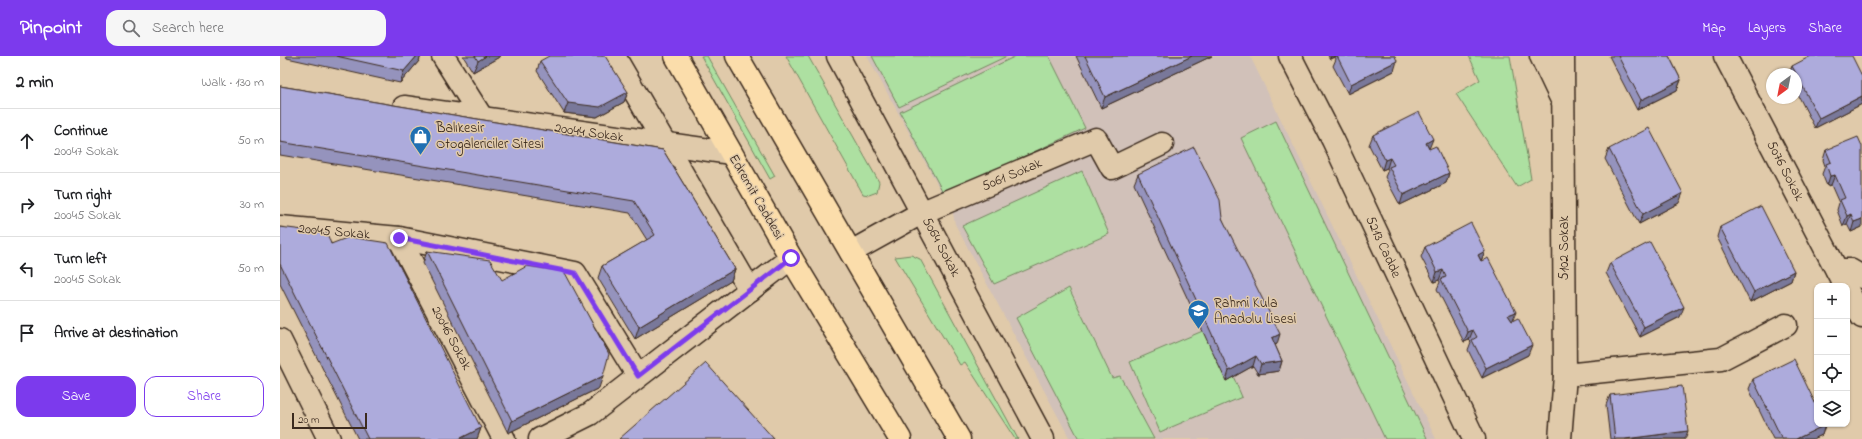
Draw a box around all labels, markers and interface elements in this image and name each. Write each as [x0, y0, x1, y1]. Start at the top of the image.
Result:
search box [106, 10, 386, 46]
text: Pinpoint [20, 15, 82, 42]
icon: search [120, 17, 142, 39]
text: Search here [152, 17, 224, 39]
text: Map [1702, 18, 1726, 39]
text: Layers [1748, 18, 1786, 39]
text: Share [1808, 18, 1842, 39]
north arrow [1766, 68, 1802, 104]
text: 2 min [16, 70, 53, 95]
text: Walk · 130 m [201, 73, 264, 92]
place label: Balıkesir Otogalericiler Sitesi [435, 118, 544, 156]
street label: 20044 Sokak [553, 118, 626, 148]
text: Continue [54, 120, 108, 142]
shop icon: Balıkesir Otogalericiler Sitesi [407, 123, 433, 156]
icon: ahead [16, 130, 38, 152]
text: 50 m [238, 131, 264, 150]
street label: 5076 Sokak [1761, 137, 1810, 206]
text: 20047 Sokak [54, 142, 119, 161]
street label: Edremit Caddesi [723, 150, 789, 244]
street label: 5061 Sokak [979, 153, 1046, 197]
text: Turn right [54, 184, 112, 206]
icon: right [16, 194, 38, 216]
text: 30 m [240, 195, 264, 214]
text: 20045 Sokak [54, 206, 121, 225]
street label: 5064 Sokak [916, 213, 966, 281]
street label: 5213 Cadde [1360, 213, 1407, 282]
street label: 5102 Sokak [1554, 215, 1575, 280]
street label: 20045 Sokak [297, 218, 372, 246]
route end [390, 229, 408, 247]
text: Turn left [54, 248, 107, 270]
route start [782, 249, 800, 267]
icon: left [16, 258, 38, 280]
text: 50 m [238, 259, 264, 278]
text: 20045 Sokak [54, 270, 121, 289]
map controls [1814, 283, 1850, 427]
button: + [1814, 283, 1850, 319]
place label: Rahmi Kula Anadolu Lisesi [1214, 293, 1296, 330]
school or university icon: Rahmi Kula Anadolu Lisesi [1185, 298, 1211, 331]
street label: 20046 Sokak [425, 302, 477, 375]
button: − [1814, 319, 1850, 355]
icon: arrive [16, 322, 38, 344]
text: Arrive at destination [54, 322, 178, 344]
button: locate [1814, 355, 1850, 391]
button: Save [16, 376, 136, 417]
button: Share [144, 376, 264, 417]
button: layers [1814, 391, 1850, 427]
scale bar [292, 411, 367, 430]
text: 20 m [298, 412, 320, 428]

